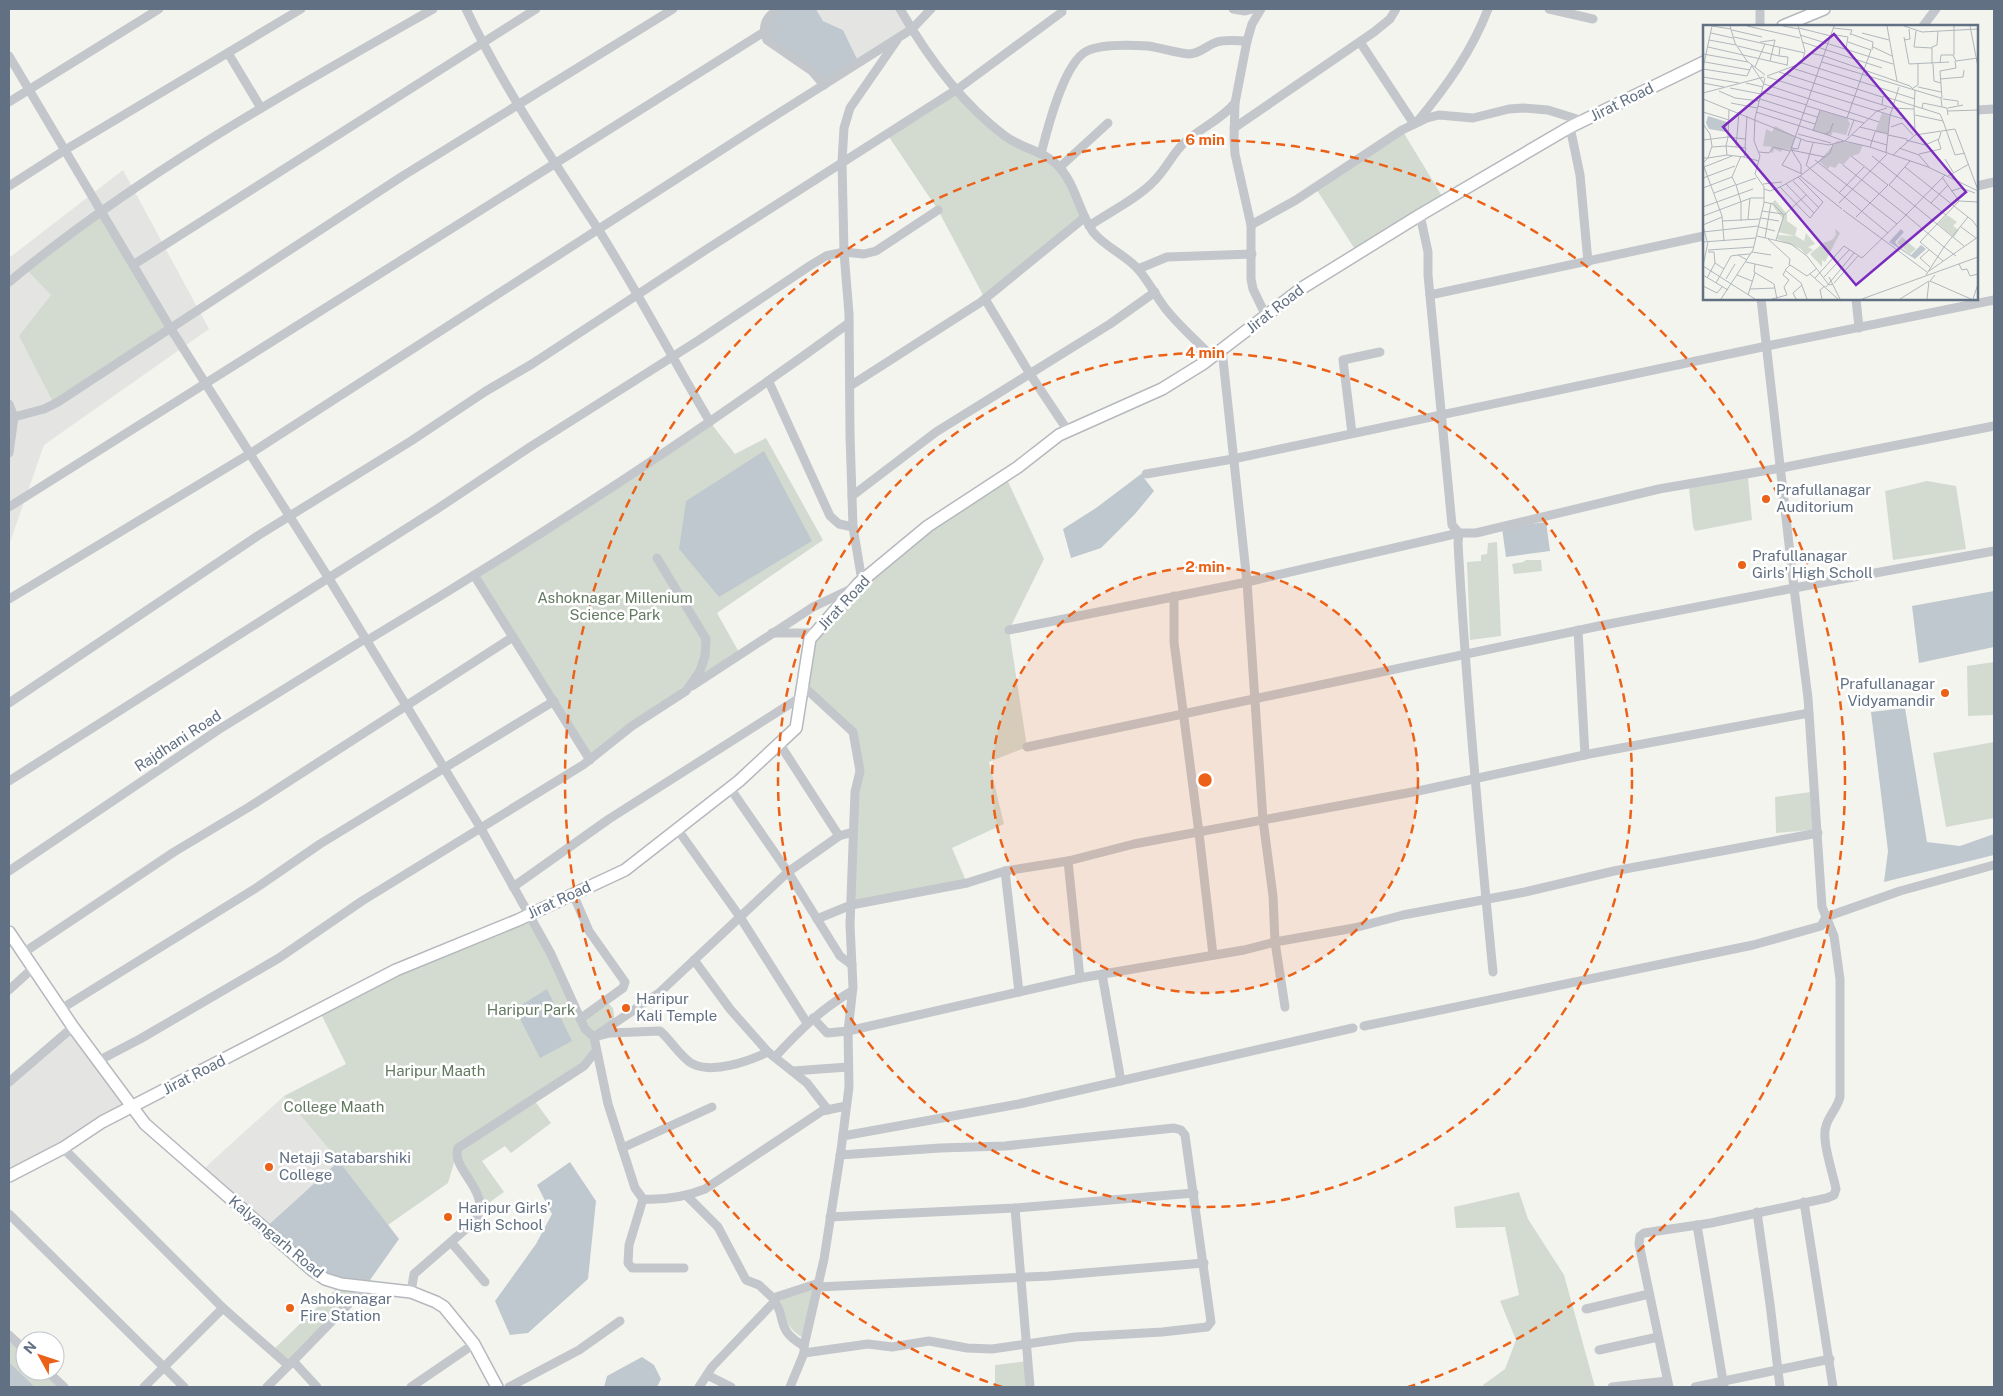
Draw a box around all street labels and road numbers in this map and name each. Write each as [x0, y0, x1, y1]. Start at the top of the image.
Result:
street label: Jirat Road [1587, 79, 1656, 124]
street label: Jirat Road [1243, 281, 1307, 336]
street label: Jirat Road [814, 572, 873, 633]
street label: Rajdhani Road [131, 706, 224, 775]
street label: Jirat Road [524, 877, 593, 922]
street label: Jirat Road [160, 1051, 228, 1098]
street label: Kalyangarh Road [225, 1192, 327, 1281]

